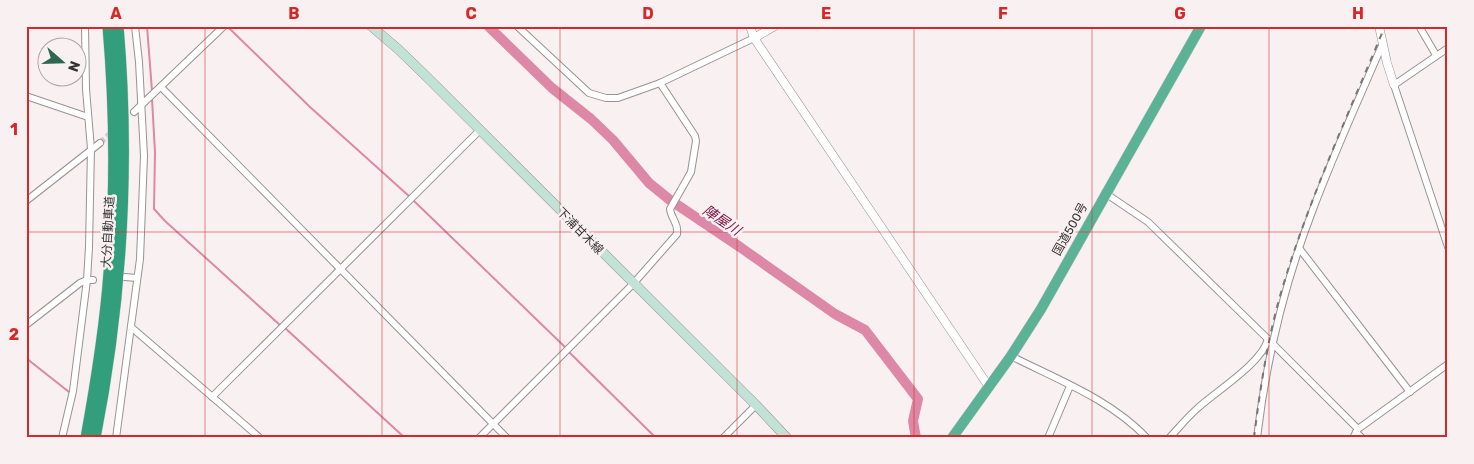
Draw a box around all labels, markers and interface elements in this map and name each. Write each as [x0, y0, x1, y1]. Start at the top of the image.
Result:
text: A [110, 4, 122, 23]
text: B [288, 4, 300, 23]
text: C [465, 4, 477, 23]
text: D [642, 4, 654, 23]
text: E [821, 4, 831, 23]
text: F [998, 4, 1008, 23]
text: G [1174, 4, 1186, 23]
text: H [1352, 4, 1364, 23]
north arrow [38, 38, 88, 88]
text: N [64, 59, 83, 74]
text: 1 [10, 120, 18, 139]
street label: 大分自動車道 [99, 196, 117, 268]
street label: 国道500号 [1050, 200, 1090, 258]
water label: 陣屋川 [700, 202, 746, 240]
street label: 下浦甘木線 [554, 205, 606, 257]
text: 2 [9, 325, 19, 344]

